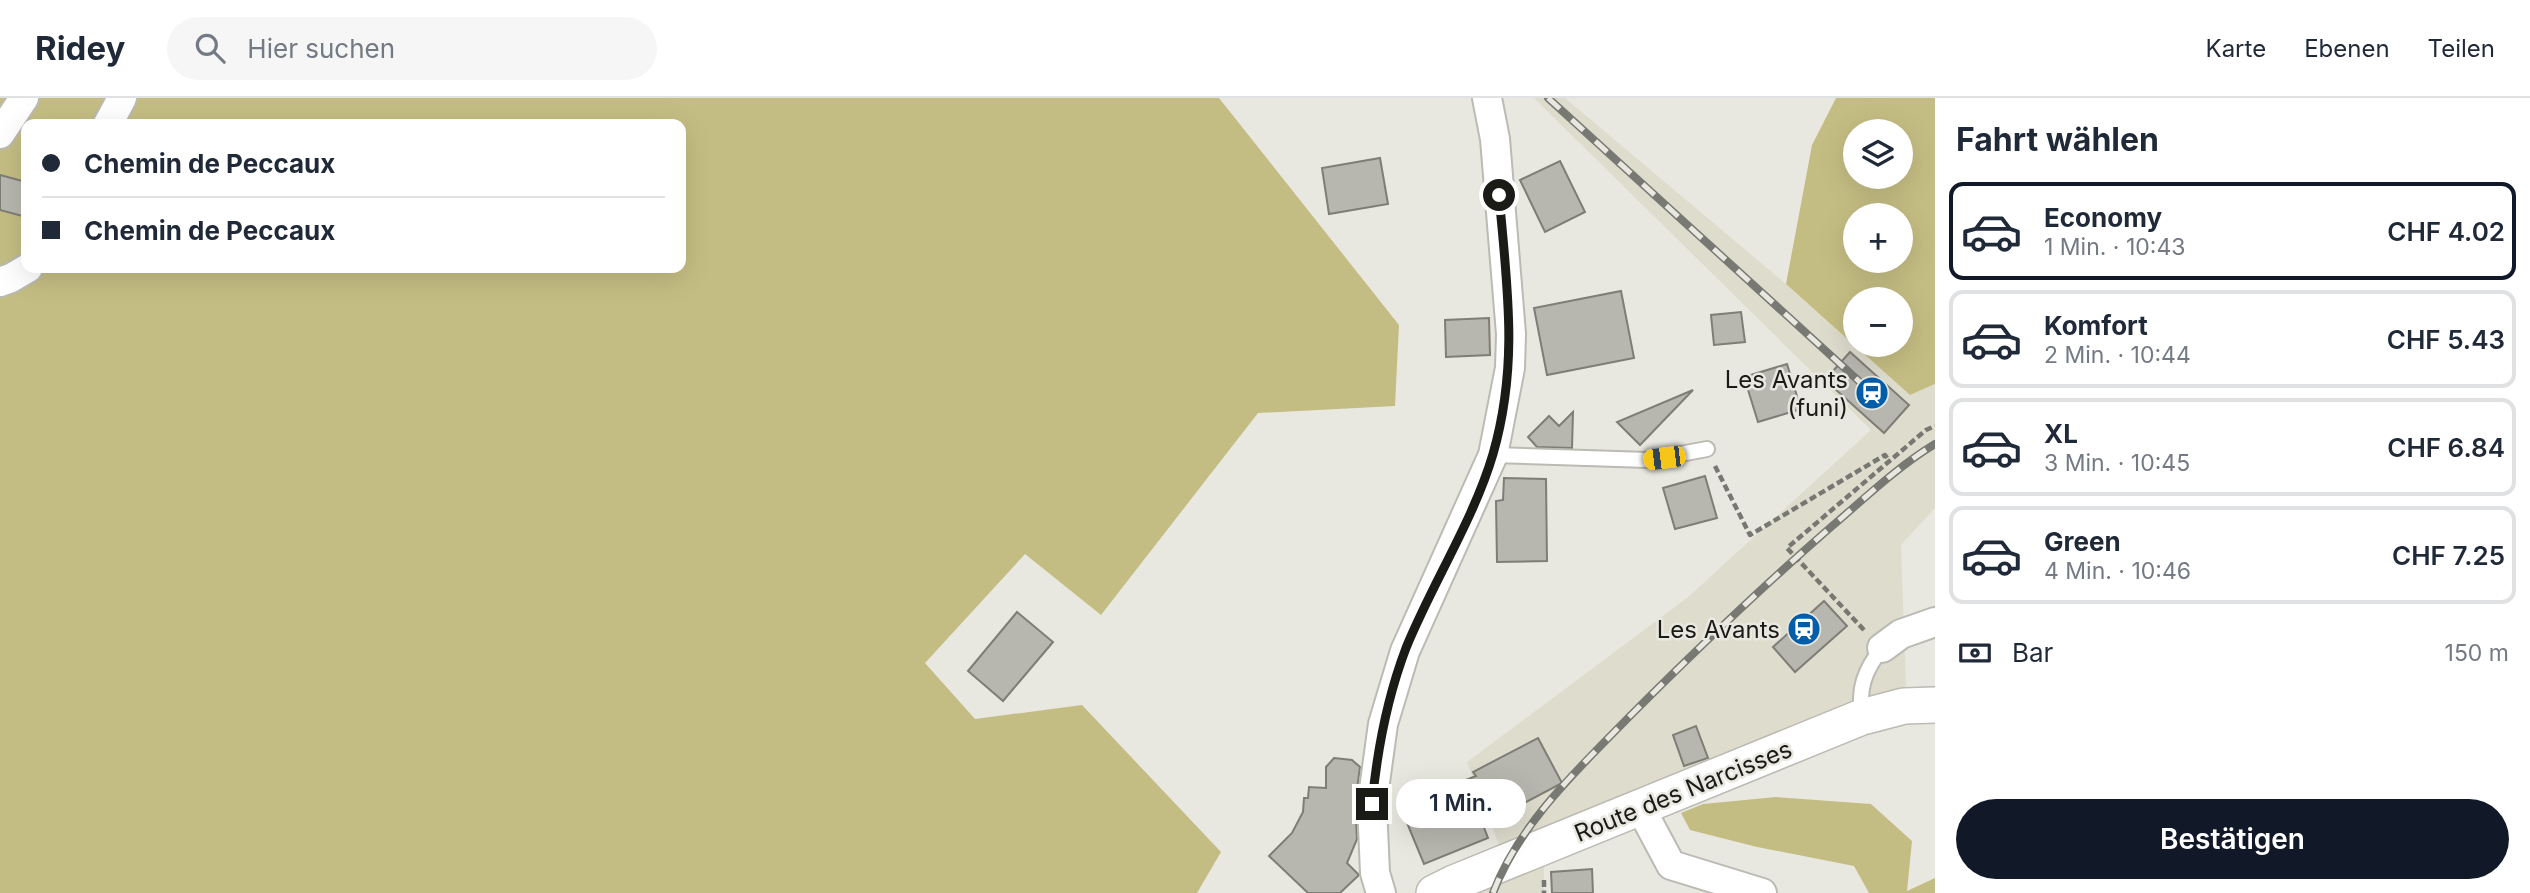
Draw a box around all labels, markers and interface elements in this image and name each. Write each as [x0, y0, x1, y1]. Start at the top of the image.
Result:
search box [167, 17, 657, 80]
text: Ridey [35, 28, 125, 68]
icon: search [191, 29, 229, 67]
text: Hier suchen [247, 33, 395, 64]
text: Karte [2206, 34, 2266, 63]
text: Ebenen [2304, 34, 2390, 63]
text: Teilen [2428, 34, 2495, 63]
map controls [1843, 119, 1913, 357]
button: layers [1843, 119, 1913, 189]
text: Fahrt wählen [1956, 120, 2159, 159]
text: Chemin de Peccaux [84, 148, 335, 179]
route start [1483, 179, 1515, 211]
icon: car [1960, 200, 2023, 263]
text: Economy [2044, 202, 2162, 233]
button: + [1843, 203, 1913, 273]
text: Chemin de Peccaux [84, 215, 335, 246]
text: CHF 4.02 [2387, 216, 2505, 247]
text: 1 Min. · 10:43 [2044, 233, 2186, 261]
button: − [1843, 287, 1913, 357]
icon: car [1960, 308, 2023, 371]
text: Komfort [2044, 310, 2148, 341]
text: CHF 5.43 [2387, 324, 2505, 355]
text: 2 Min. · 10:44 [2044, 341, 2191, 369]
place label: Les Avants (funi) [1725, 365, 1848, 422]
station icon: Les Avants (funi) [1853, 374, 1891, 412]
icon: car [1960, 416, 2023, 479]
text: XL [2044, 418, 2078, 449]
text: CHF 6.84 [2387, 432, 2505, 463]
car [1642, 445, 1687, 471]
text: 3 Min. · 10:45 [2044, 449, 2190, 477]
icon: car [1960, 524, 2023, 587]
text: Green [2044, 526, 2121, 557]
text: CHF 7.25 [2392, 540, 2505, 571]
text: 4 Min. · 10:46 [2044, 557, 2191, 585]
station icon: Les Avants [1785, 610, 1823, 648]
place label: Les Avants [1657, 615, 1780, 644]
icon: cash [1956, 634, 1994, 672]
text: Bar [2012, 637, 2053, 668]
text: 150 m [2445, 639, 2509, 667]
street label: Route des Narcisses [1570, 734, 1796, 848]
callout: 1 Min. [1396, 780, 1526, 828]
route end [1356, 788, 1388, 820]
text: 1 Min. [1429, 789, 1493, 817]
button: Bestätigen [1956, 799, 2509, 879]

